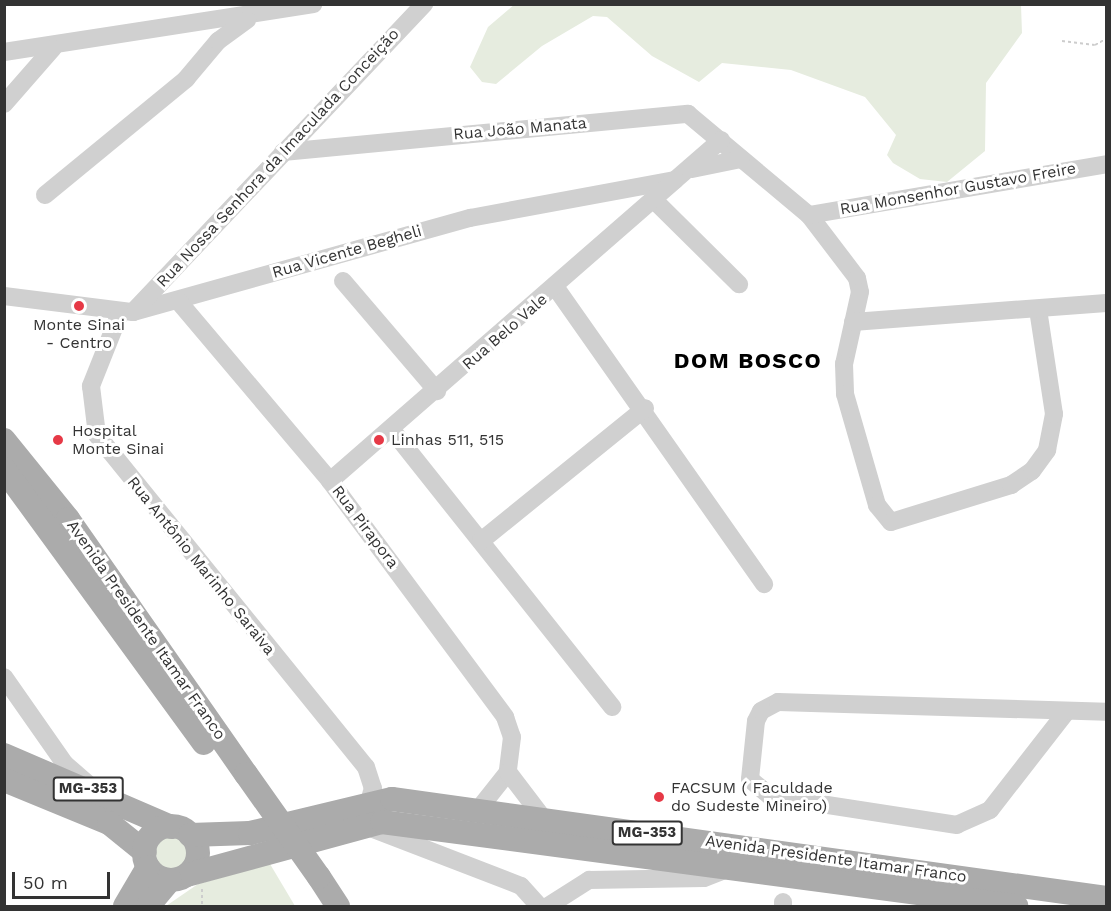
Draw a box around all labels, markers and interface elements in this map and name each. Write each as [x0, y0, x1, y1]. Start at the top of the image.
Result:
street label: Rua Nossa Senhora da Imaculada Conceição [152, 24, 404, 292]
street label: Rua João Manata [452, 114, 588, 144]
street label: Rua Monsenhor Gustavo Freire [838, 159, 1078, 219]
street label: Rua Vicente Begheli [270, 221, 424, 283]
street label: Rua Belo Vale [458, 290, 552, 374]
marker: Monte Sinai - Centro [72, 299, 86, 313]
place label: Monte Sinai - Centro [33, 315, 125, 353]
district label: DOM BOSCO [674, 348, 822, 374]
place label: Hospital Monte Sinai [72, 421, 164, 459]
place label: Linhas 511, 515 [391, 430, 504, 450]
marker: Hospital Monte Sinai [49, 431, 67, 449]
marker: Linhas 511, 515 [372, 433, 386, 447]
street label: Rua Antônio Marinho Saraiva [123, 473, 279, 659]
street label: Rua Pirapora [327, 482, 403, 572]
street label: Avenida Presidente Itamar Franco [62, 516, 230, 744]
road number: MG-353 [52, 777, 124, 801]
place label: FACSUM ( Faculdade do Sudeste Mineiro) [671, 778, 833, 816]
marker: FACSUM ( Faculdade do Sudeste Mineiro) [652, 790, 666, 804]
road number: MG-353 [611, 821, 683, 845]
street label: Avenida Presidente Itamar Franco [704, 831, 968, 887]
scale bar [15, 860, 112, 898]
text: 50 m [23, 872, 68, 893]

